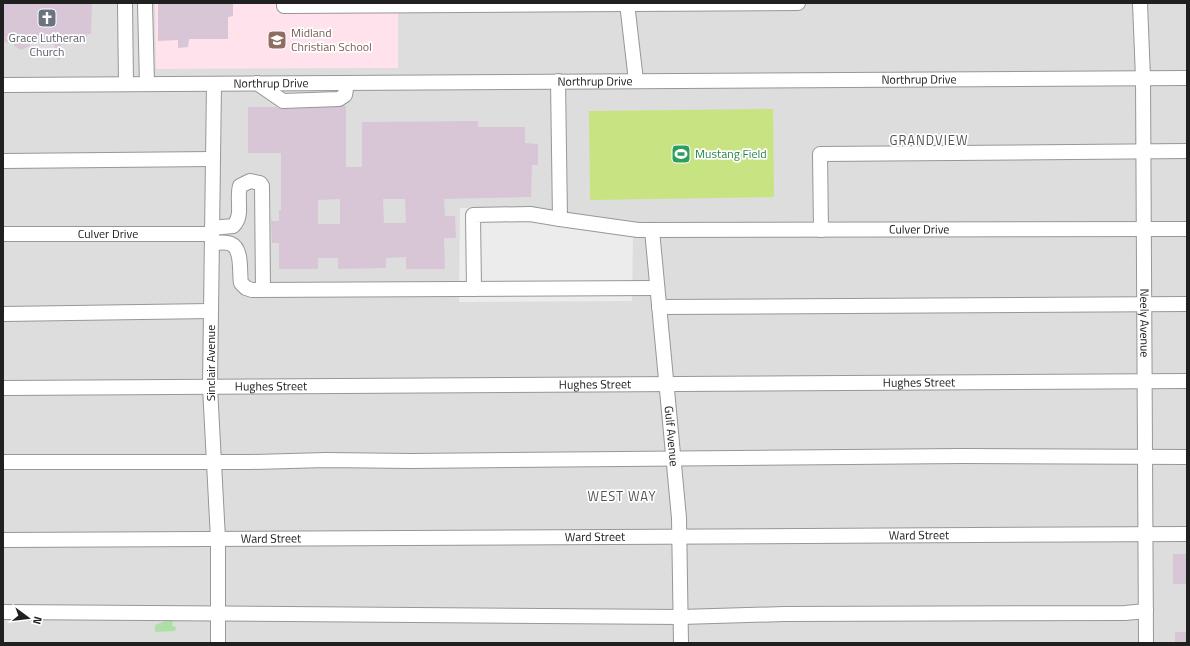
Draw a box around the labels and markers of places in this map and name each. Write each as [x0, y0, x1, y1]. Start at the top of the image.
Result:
church icon: Grace Lutheran Church [36, 7, 58, 29]
place label: Midland Christian School [291, 23, 372, 56]
place label: Grace Lutheran Church [9, 28, 85, 61]
school or university icon: Midland Christian School [266, 29, 288, 51]
sports icon: Mustang Field [670, 143, 692, 165]
place label: Mustang Field [695, 144, 767, 163]

